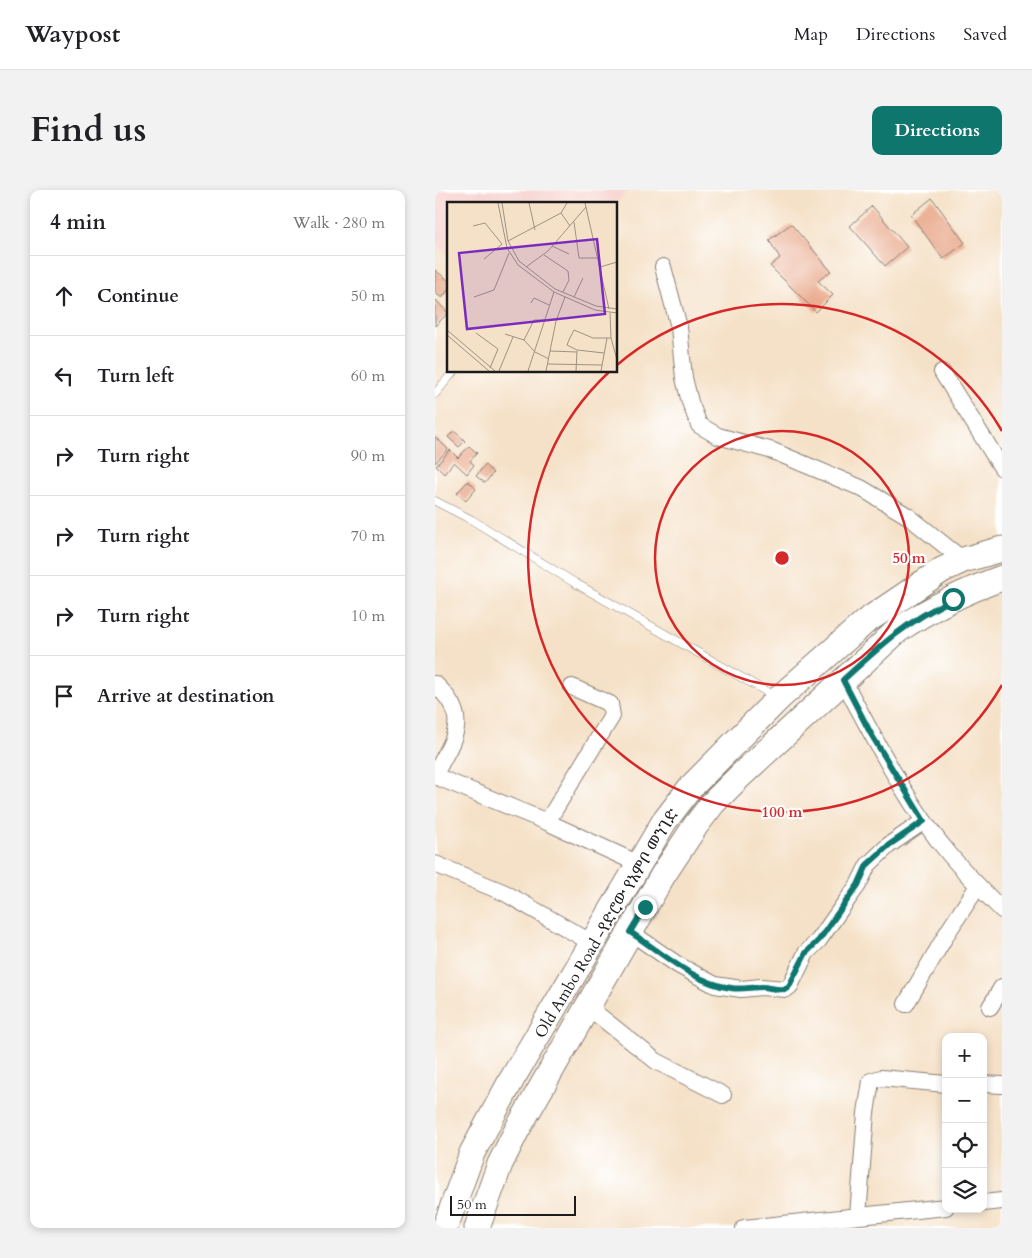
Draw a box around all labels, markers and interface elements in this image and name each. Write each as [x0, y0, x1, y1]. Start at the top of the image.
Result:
text: Waypost [25, 18, 120, 51]
text: Map [794, 22, 828, 47]
text: Directions [856, 22, 935, 47]
text: Saved [963, 22, 1007, 47]
text: Find us [30, 106, 146, 154]
button: Directions [872, 106, 1002, 155]
inset map [447, 202, 617, 372]
text: 4 min [50, 208, 106, 237]
text: Walk · 280 m [293, 212, 385, 234]
icon: ahead [50, 282, 78, 310]
text: Continue [97, 283, 179, 309]
text: 50 m [351, 285, 385, 307]
icon: left [50, 362, 78, 390]
text: Turn left [97, 363, 174, 389]
text: 60 m [351, 365, 385, 387]
icon: right [50, 442, 78, 470]
text: Turn right [97, 443, 189, 469]
text: 90 m [351, 445, 385, 467]
icon: right [50, 522, 78, 550]
text: Turn right [97, 523, 189, 549]
text: 70 m [351, 525, 385, 547]
text: 50 m [892, 548, 926, 568]
centre of rings [773, 549, 791, 567]
route start [942, 588, 965, 611]
icon: right [50, 602, 78, 630]
text: Turn right [97, 603, 189, 629]
text: 10 m [351, 605, 385, 627]
icon: arrive [50, 682, 78, 710]
text: Arrive at destination [97, 683, 274, 709]
text: 100 m [762, 802, 803, 822]
street label: Old Ambo Road -የድሮው የአምቦ መንገድ [530, 804, 684, 1042]
route end [634, 896, 657, 919]
map controls [942, 1033, 987, 1213]
button: + [942, 1033, 987, 1078]
button: − [942, 1078, 987, 1123]
button: locate [942, 1123, 987, 1168]
button: layers [942, 1168, 987, 1213]
scale bar [450, 1193, 576, 1216]
text: 50 m [457, 1195, 487, 1214]

